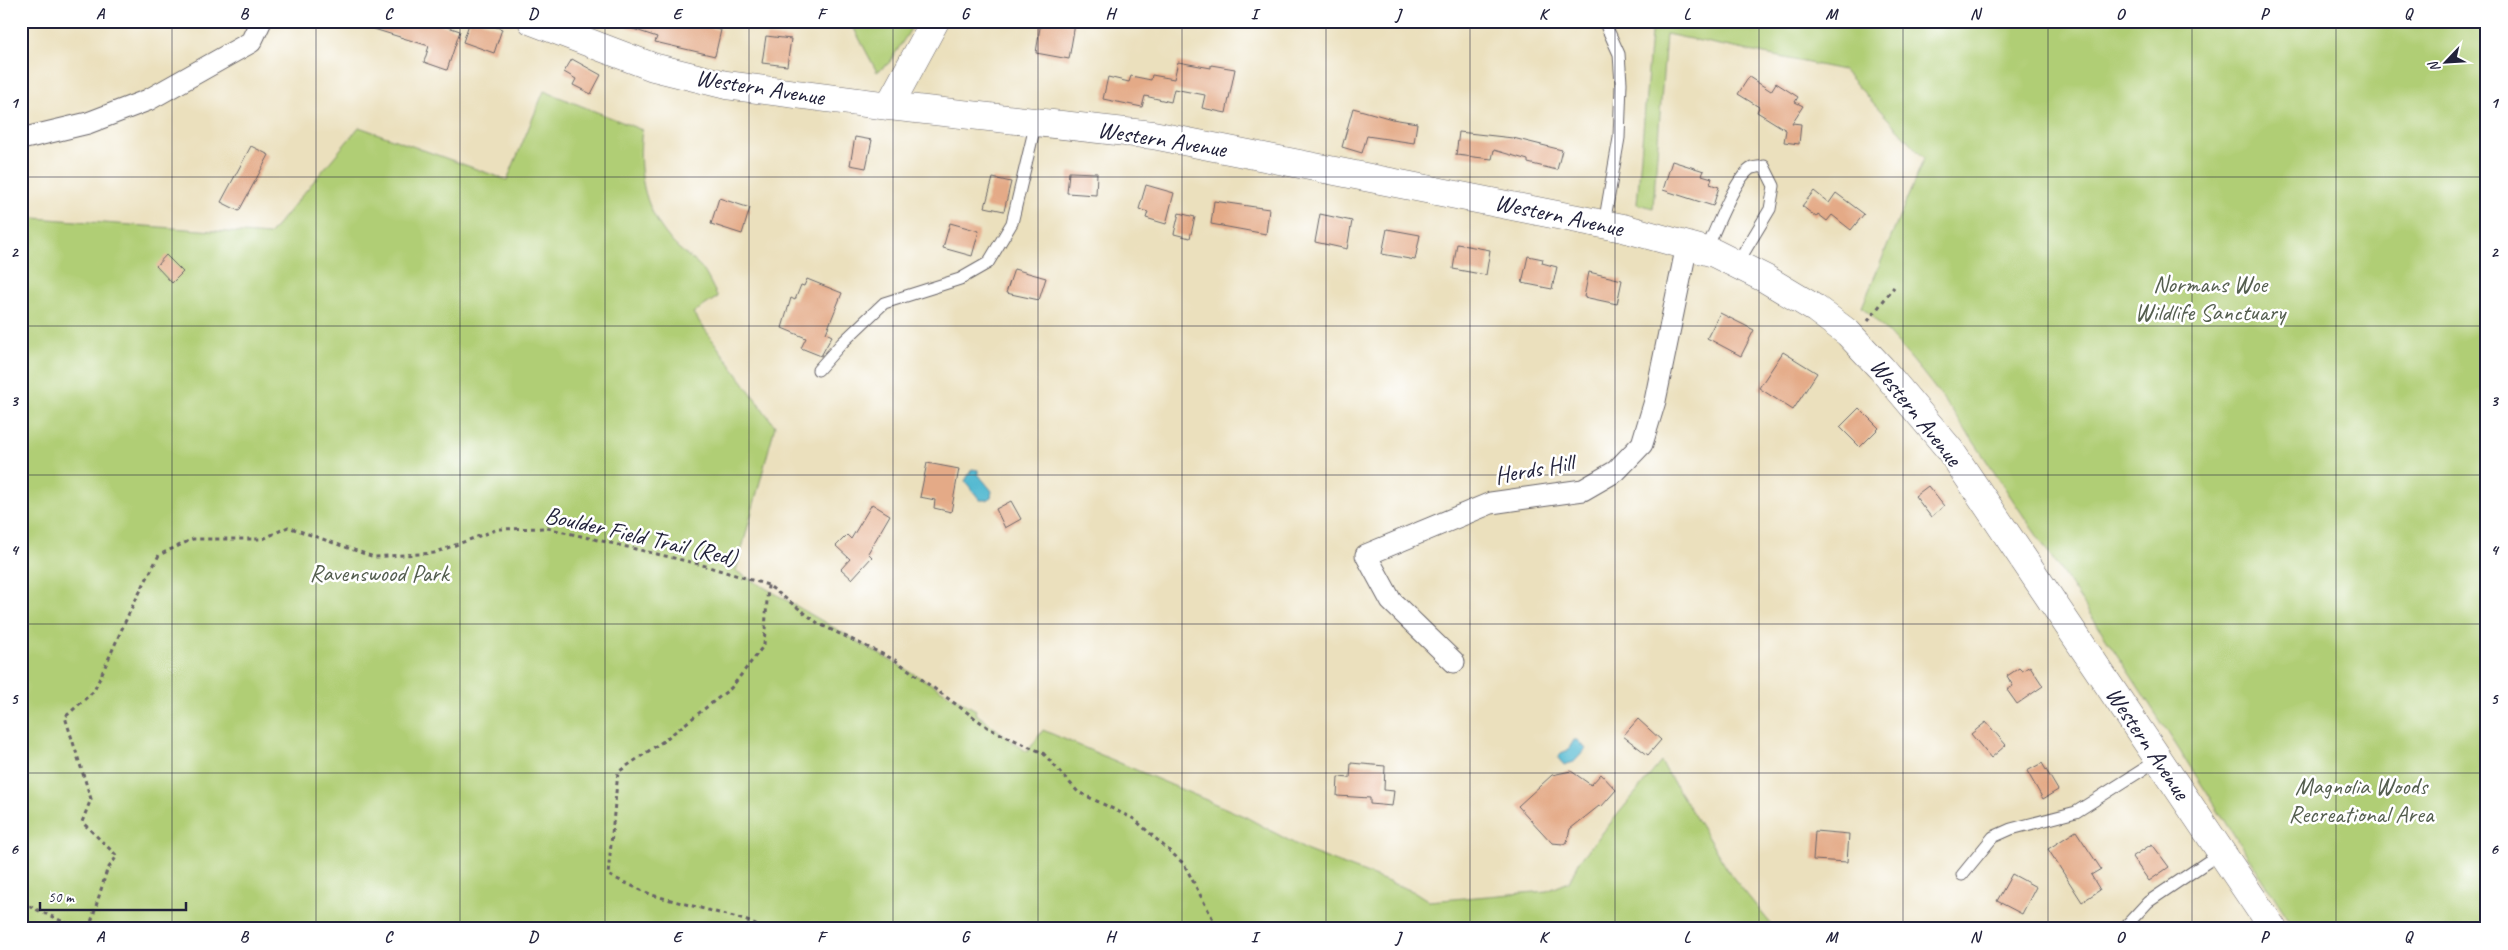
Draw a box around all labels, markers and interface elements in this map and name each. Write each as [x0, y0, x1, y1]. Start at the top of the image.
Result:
text: A [96, 4, 106, 24]
text: B [240, 4, 250, 24]
text: C [384, 4, 394, 24]
text: D [528, 4, 539, 24]
text: E [673, 4, 684, 24]
text: F [817, 4, 828, 24]
text: G [961, 4, 971, 24]
text: H [1105, 4, 1117, 24]
text: I [1251, 4, 1261, 24]
text: J [1394, 4, 1403, 24]
text: K [1539, 4, 1551, 24]
text: L [1684, 4, 1692, 24]
text: M [1825, 4, 1839, 24]
text: N [1970, 4, 1983, 24]
text: O [2116, 4, 2126, 24]
text: P [2260, 4, 2270, 24]
text: Q [2404, 4, 2414, 24]
north arrow [2420, 38, 2470, 88]
text: N [2424, 58, 2444, 75]
street label: Western Avenue [694, 62, 829, 112]
text: 1 [10, 93, 19, 113]
text: 1 [2490, 93, 2499, 113]
street label: Western Avenue [1096, 114, 1231, 164]
street label: Western Avenue [1492, 187, 1628, 244]
text: 2 [10, 242, 19, 262]
text: 2 [2490, 242, 2499, 262]
park label: Normans Woe Wildlife Sanctuary [2135, 269, 2287, 327]
street label: Western Avenue [1864, 352, 1970, 474]
text: 3 [10, 391, 19, 411]
text: 3 [2490, 391, 2499, 411]
street label: Herds Hill [1492, 447, 1580, 491]
street label: Boulder Field Trail (Red) [542, 499, 741, 573]
text: 4 [10, 540, 19, 560]
text: 4 [2490, 540, 2499, 560]
park label: Ravenswood Park [310, 558, 451, 588]
street label: Western Avenue [2099, 681, 2198, 807]
text: 5 [11, 689, 20, 709]
text: 5 [2491, 689, 2500, 709]
park label: Magnolia Woods Recreational Area [2289, 771, 2435, 829]
text: 6 [10, 839, 19, 859]
text: 6 [2490, 839, 2499, 859]
scale bar [40, 880, 186, 912]
text: 50 m [48, 888, 75, 907]
text: A [96, 927, 106, 947]
text: B [240, 927, 250, 947]
text: C [384, 927, 394, 947]
text: D [528, 927, 539, 947]
text: E [673, 927, 684, 947]
text: F [817, 927, 828, 947]
text: G [961, 927, 971, 947]
text: H [1105, 927, 1117, 947]
text: I [1251, 927, 1261, 947]
text: J [1394, 927, 1403, 947]
text: K [1539, 927, 1551, 947]
text: L [1684, 927, 1692, 947]
text: M [1825, 927, 1839, 947]
text: N [1970, 927, 1983, 947]
text: O [2116, 927, 2126, 947]
text: P [2260, 927, 2270, 947]
text: Q [2404, 927, 2414, 947]

